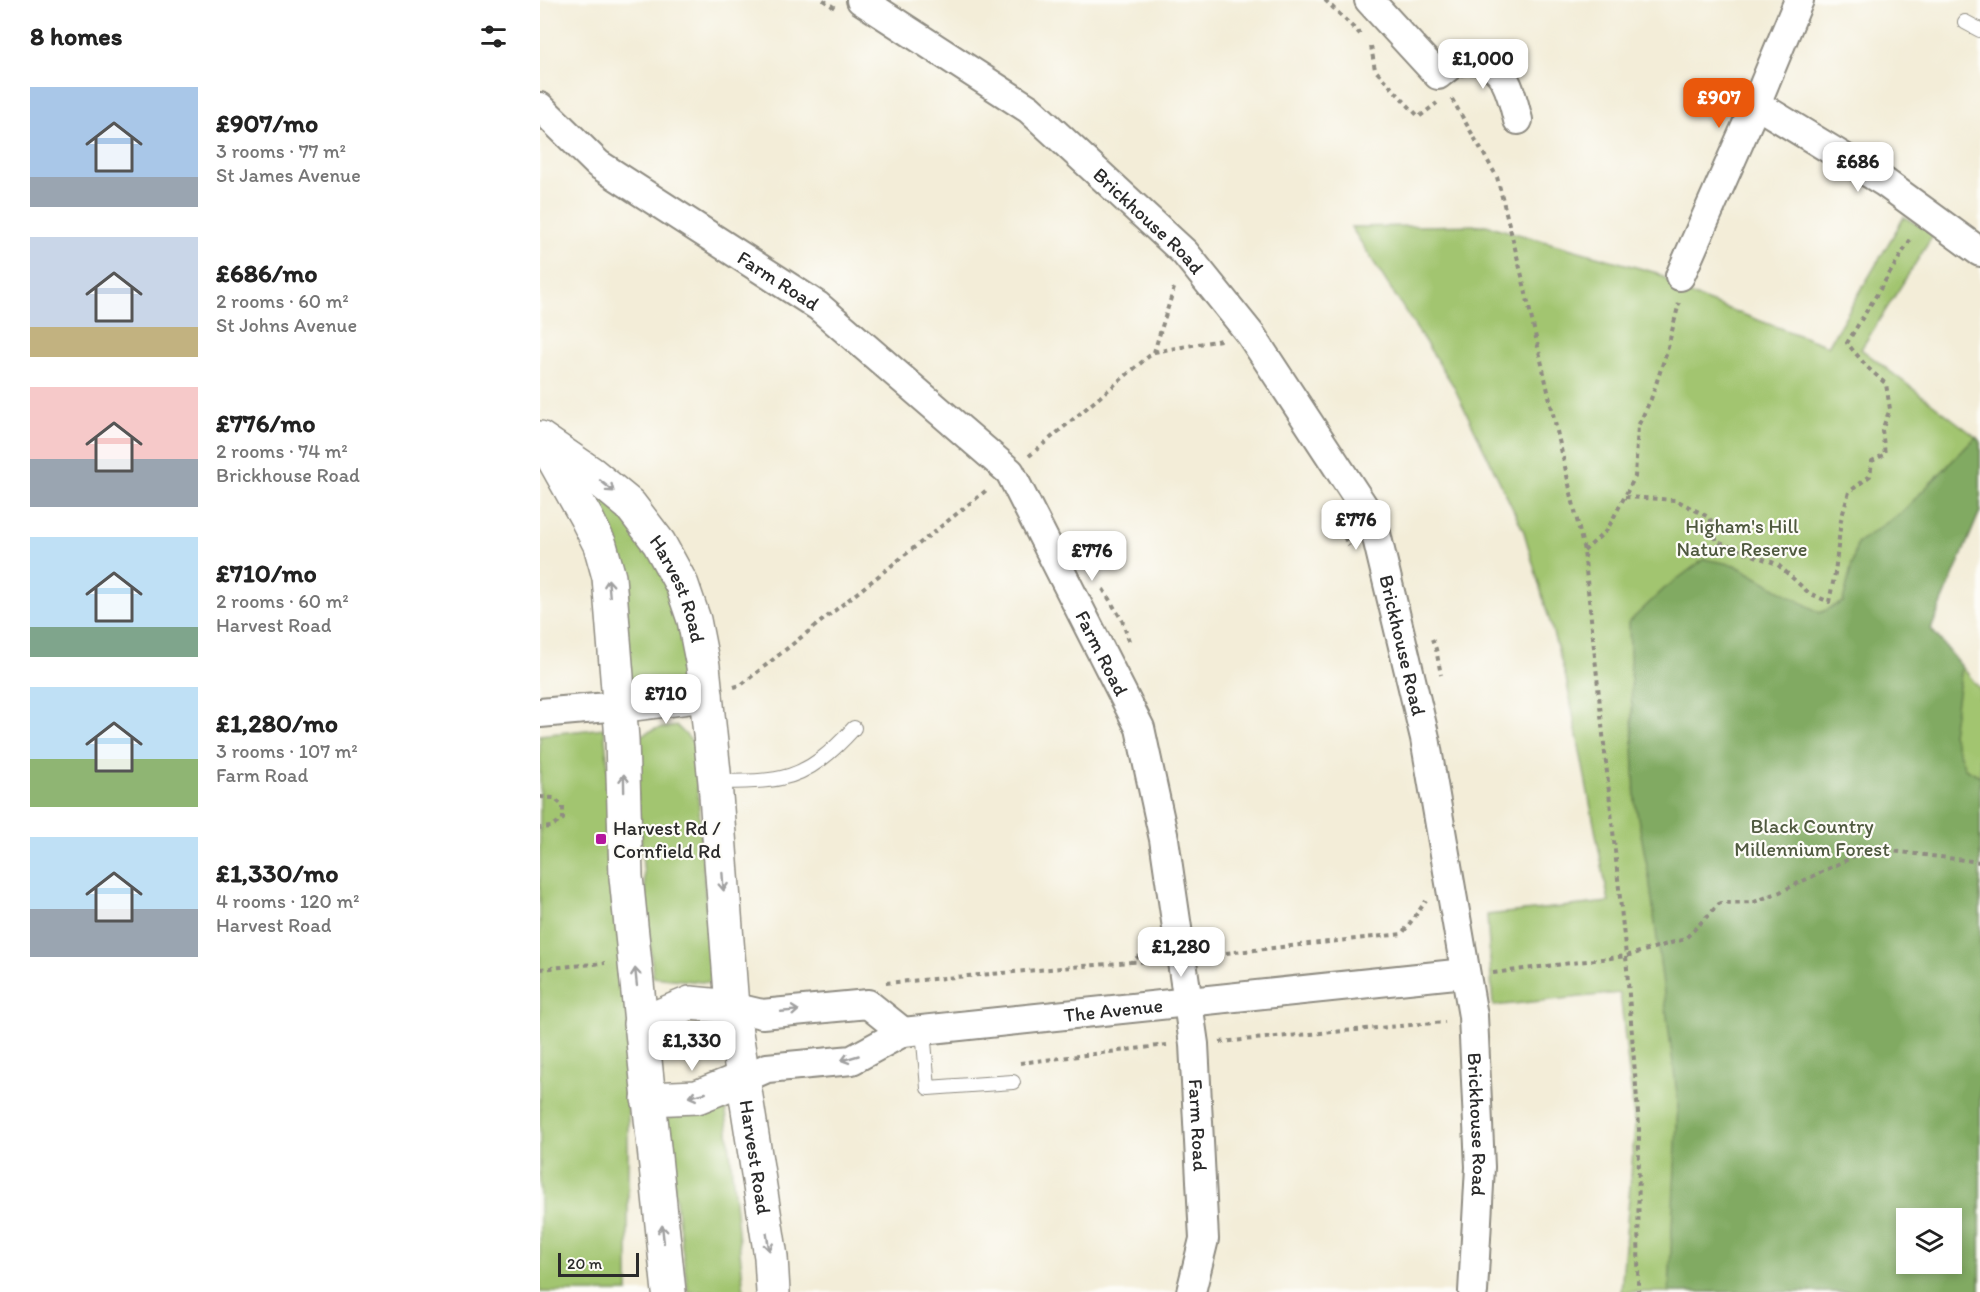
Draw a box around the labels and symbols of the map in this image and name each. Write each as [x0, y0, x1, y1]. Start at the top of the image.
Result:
pin: £1,000 [1434, 39, 1532, 90]
pin: £907 [1683, 78, 1755, 129]
pin: £686 [1822, 142, 1894, 193]
street label: Brickhouse Road [1088, 162, 1209, 279]
street label: Farm Road [733, 245, 824, 316]
one-way arrow [599, 480, 615, 493]
pin: £776 [1320, 500, 1392, 551]
park label: Higham's Hill Nature Reserve [1677, 514, 1807, 561]
street label: Harvest Road [645, 530, 710, 645]
pin: £776 [1056, 531, 1128, 582]
street label: Brickhouse Road [1374, 572, 1431, 718]
one-way arrow [604, 579, 615, 599]
street label: Farm Road [1070, 606, 1134, 700]
pin: £710 [630, 674, 702, 725]
one-way arrow [618, 773, 629, 793]
park label: Black Country Millennium Forest [1734, 814, 1890, 861]
place label: Harvest Rd / Cornfield Rd [613, 816, 721, 863]
marker: Harvest Rd / Cornfield Rd [594, 832, 608, 846]
one-way arrow [718, 871, 729, 891]
pin: £1,280 [1132, 927, 1230, 978]
one-way arrow [630, 968, 641, 988]
street label: The Avenue [1062, 993, 1164, 1027]
one-way arrow [779, 1005, 799, 1016]
pin: £1,330 [643, 1021, 741, 1072]
street label: Brickhouse Road [1463, 1052, 1492, 1197]
one-way arrow [841, 1053, 860, 1064]
street label: Farm Road [1184, 1078, 1213, 1172]
one-way arrow [688, 1090, 707, 1101]
street label: Harvest Road [735, 1098, 776, 1216]
one-way arrow [657, 1224, 668, 1244]
one-way arrow [763, 1231, 774, 1251]
scale bar [558, 1250, 639, 1278]

